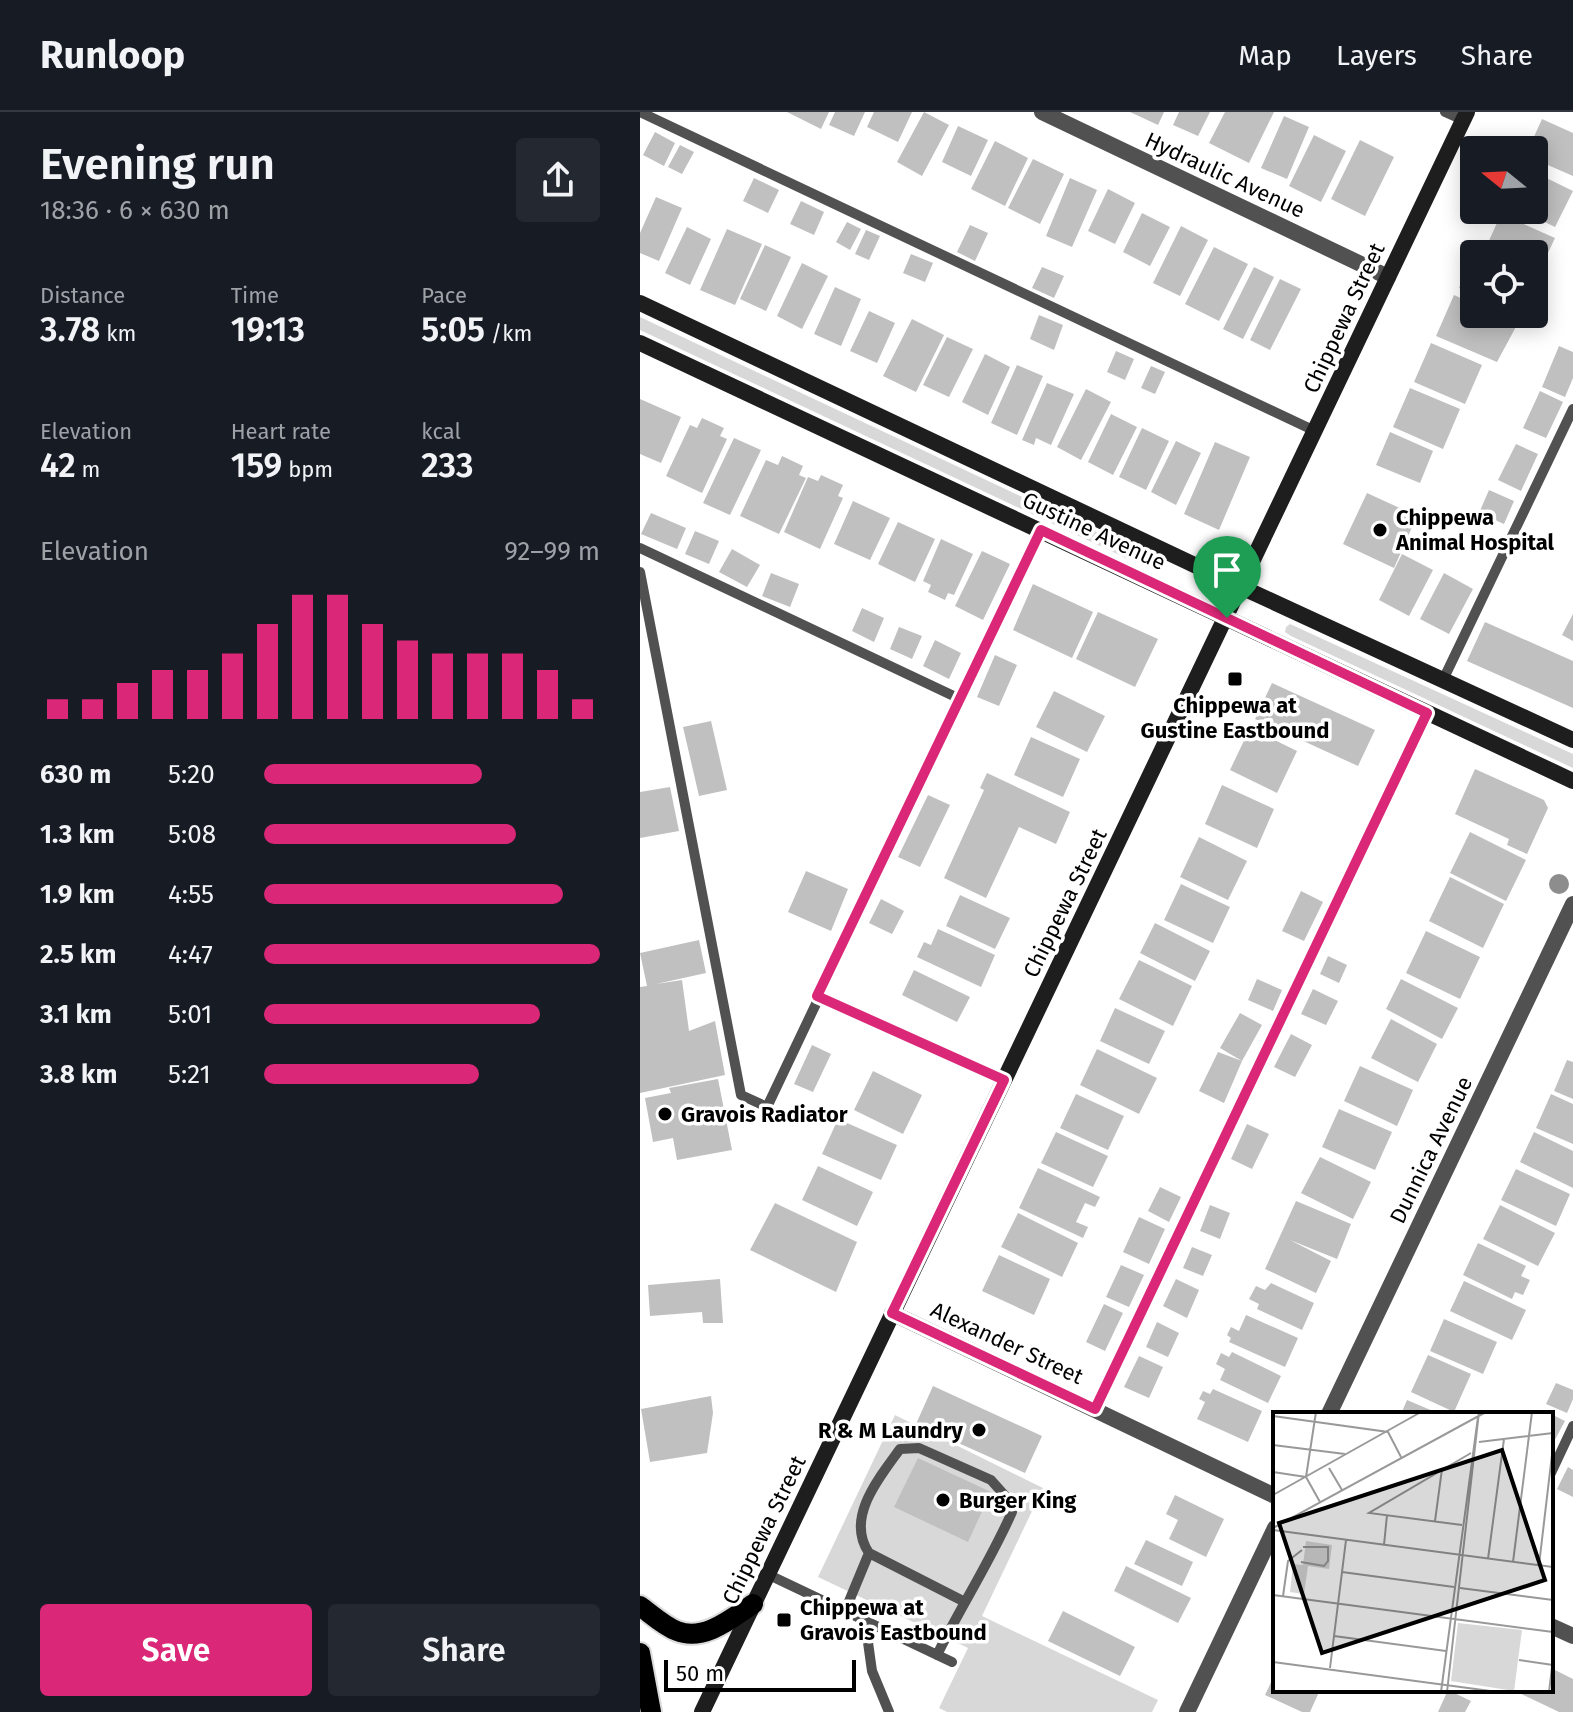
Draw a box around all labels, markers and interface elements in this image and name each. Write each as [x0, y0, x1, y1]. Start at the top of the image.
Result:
text: Runloop [40, 32, 185, 78]
text: Map [1238, 39, 1292, 72]
text: Layers [1336, 39, 1417, 72]
text: Share [1461, 39, 1533, 72]
street label: Hydraulic Avenue [1141, 126, 1309, 224]
north arrow [1460, 136, 1548, 224]
map controls [1460, 136, 1548, 328]
text: Evening run [40, 138, 275, 191]
button: share [516, 138, 600, 222]
text: 18:36 · 6 × 630 m [40, 195, 230, 226]
street label: Chippewa Street [1297, 239, 1391, 397]
button: locate [1460, 240, 1548, 328]
text: Distance [40, 282, 125, 309]
text: Time [231, 282, 279, 309]
text: Pace [421, 282, 467, 309]
text: 3.78 [40, 309, 100, 350]
text: 19:13 [231, 309, 305, 350]
text: 5:05 [421, 309, 485, 350]
text: km [100, 320, 136, 347]
text: /km [485, 320, 532, 347]
text: Elevation [40, 418, 132, 445]
text: Heart rate [231, 418, 331, 445]
text: kcal [421, 418, 461, 445]
text: 42 [40, 445, 76, 486]
text: 159 [231, 445, 282, 486]
text: 233 [421, 445, 474, 486]
text: m [76, 456, 100, 483]
text: bpm [282, 456, 333, 483]
street label: Gustine Avenue [1018, 486, 1170, 576]
place label: Chippewa Animal Hospital [1395, 504, 1555, 556]
marker: Chippewa Animal Hospital [1371, 521, 1389, 539]
text: Elevation [40, 536, 149, 567]
text: 92–99 m [504, 536, 600, 567]
pin [1193, 536, 1261, 618]
icon: arrive [1205, 548, 1249, 592]
marker: Chippewa at Gustine Eastbound [1226, 670, 1244, 688]
place label: Chippewa at Gustine Eastbound [1141, 692, 1329, 744]
text: 630 m [40, 759, 111, 790]
text: 5:20 [168, 759, 215, 790]
text: 1.3 km [40, 819, 115, 850]
text: 5:08 [168, 819, 216, 850]
street label: Chippewa Street [1017, 824, 1113, 982]
text: 1.9 km [40, 879, 115, 910]
text: 4:55 [168, 879, 214, 910]
text: 2.5 km [40, 939, 116, 970]
text: 4:47 [168, 939, 213, 970]
text: 3.1 km [40, 999, 112, 1030]
text: 5:01 [168, 999, 212, 1030]
text: 3.8 km [40, 1059, 117, 1090]
text: 5:21 [168, 1059, 211, 1090]
street label: Dunnica Avenue [1384, 1072, 1478, 1228]
place label: Gravois Radiator [681, 1101, 848, 1128]
marker: Gravois Radiator [656, 1105, 674, 1123]
street label: Alexander Street [926, 1296, 1088, 1390]
inset map [1273, 1412, 1553, 1692]
place label: R & M Laundry [818, 1417, 964, 1444]
marker: R & M Laundry [970, 1421, 988, 1439]
street label: Chippewa Street [716, 1451, 812, 1609]
place label: Burger King [959, 1487, 1077, 1514]
marker: Burger King [934, 1491, 952, 1509]
place label: Chippewa at Gravois Eastbound [800, 1594, 987, 1646]
button: Save [40, 1604, 312, 1696]
button: Share [328, 1604, 600, 1696]
marker: Chippewa at Gravois Eastbound [775, 1611, 793, 1629]
scale bar [664, 1656, 856, 1692]
text: 50 m [676, 1660, 724, 1687]

